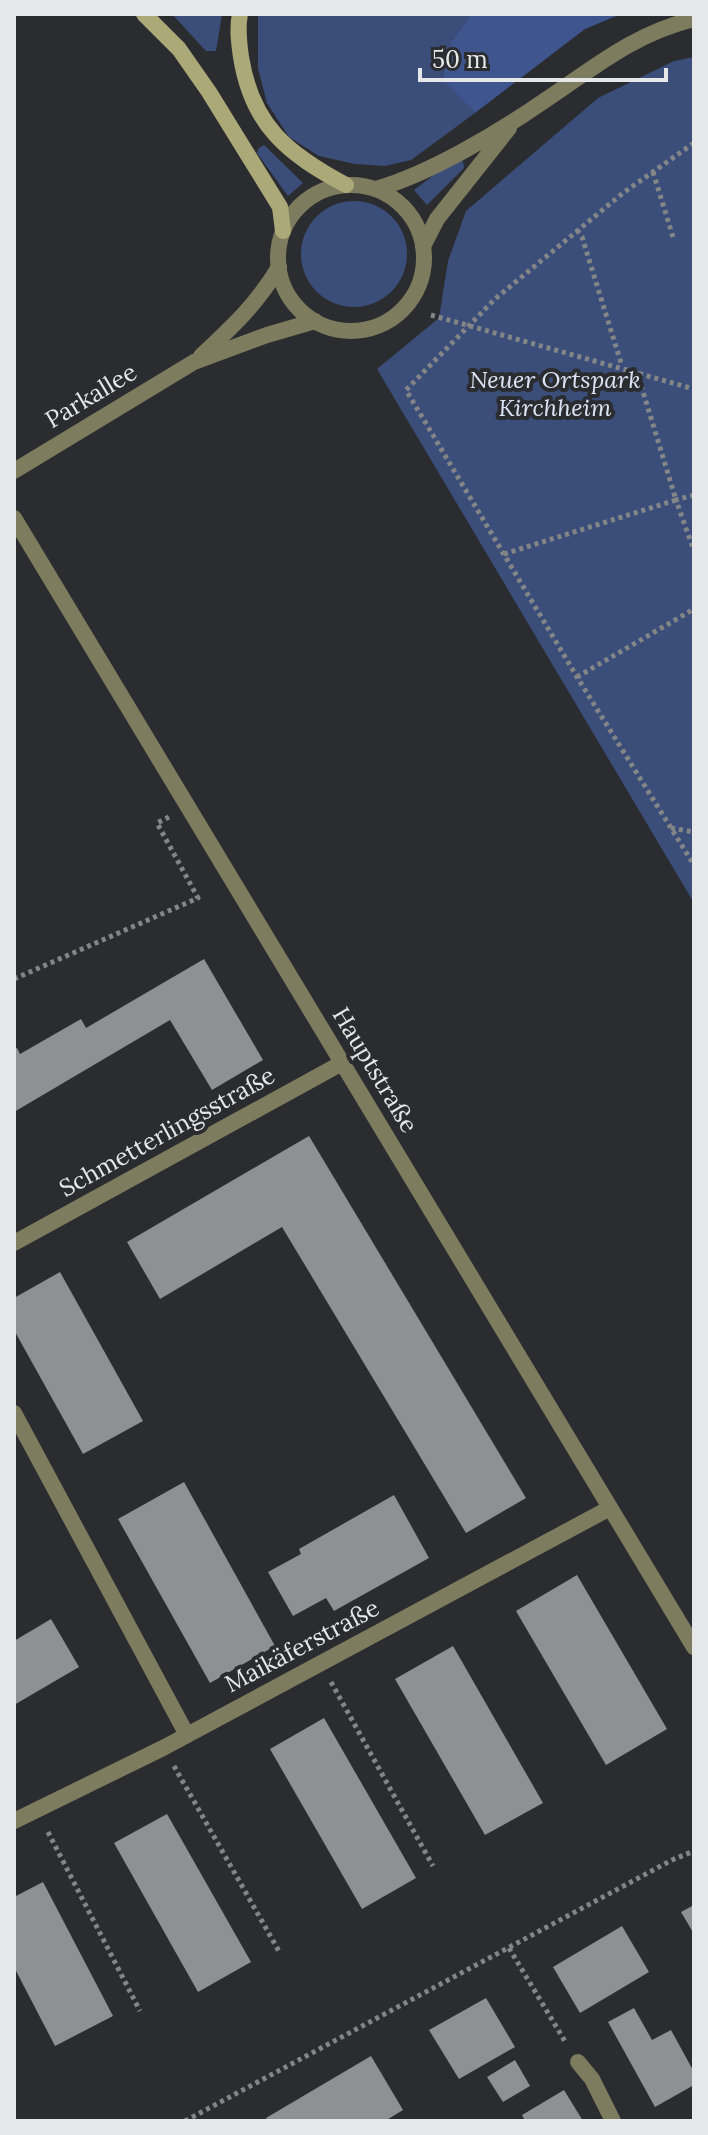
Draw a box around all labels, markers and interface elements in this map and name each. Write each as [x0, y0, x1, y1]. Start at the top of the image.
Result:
scale bar [420, 32, 666, 82]
text: 50 m [432, 44, 488, 75]
street label: Parkallee [39, 356, 142, 435]
park label: Neuer Ortspark Kirchheim [469, 364, 641, 423]
street label: Hauptstraße [326, 1001, 425, 1138]
street label: Schmetterlingsstraße [54, 1059, 280, 1204]
street label: Maikäferstraße [219, 1592, 384, 1699]

